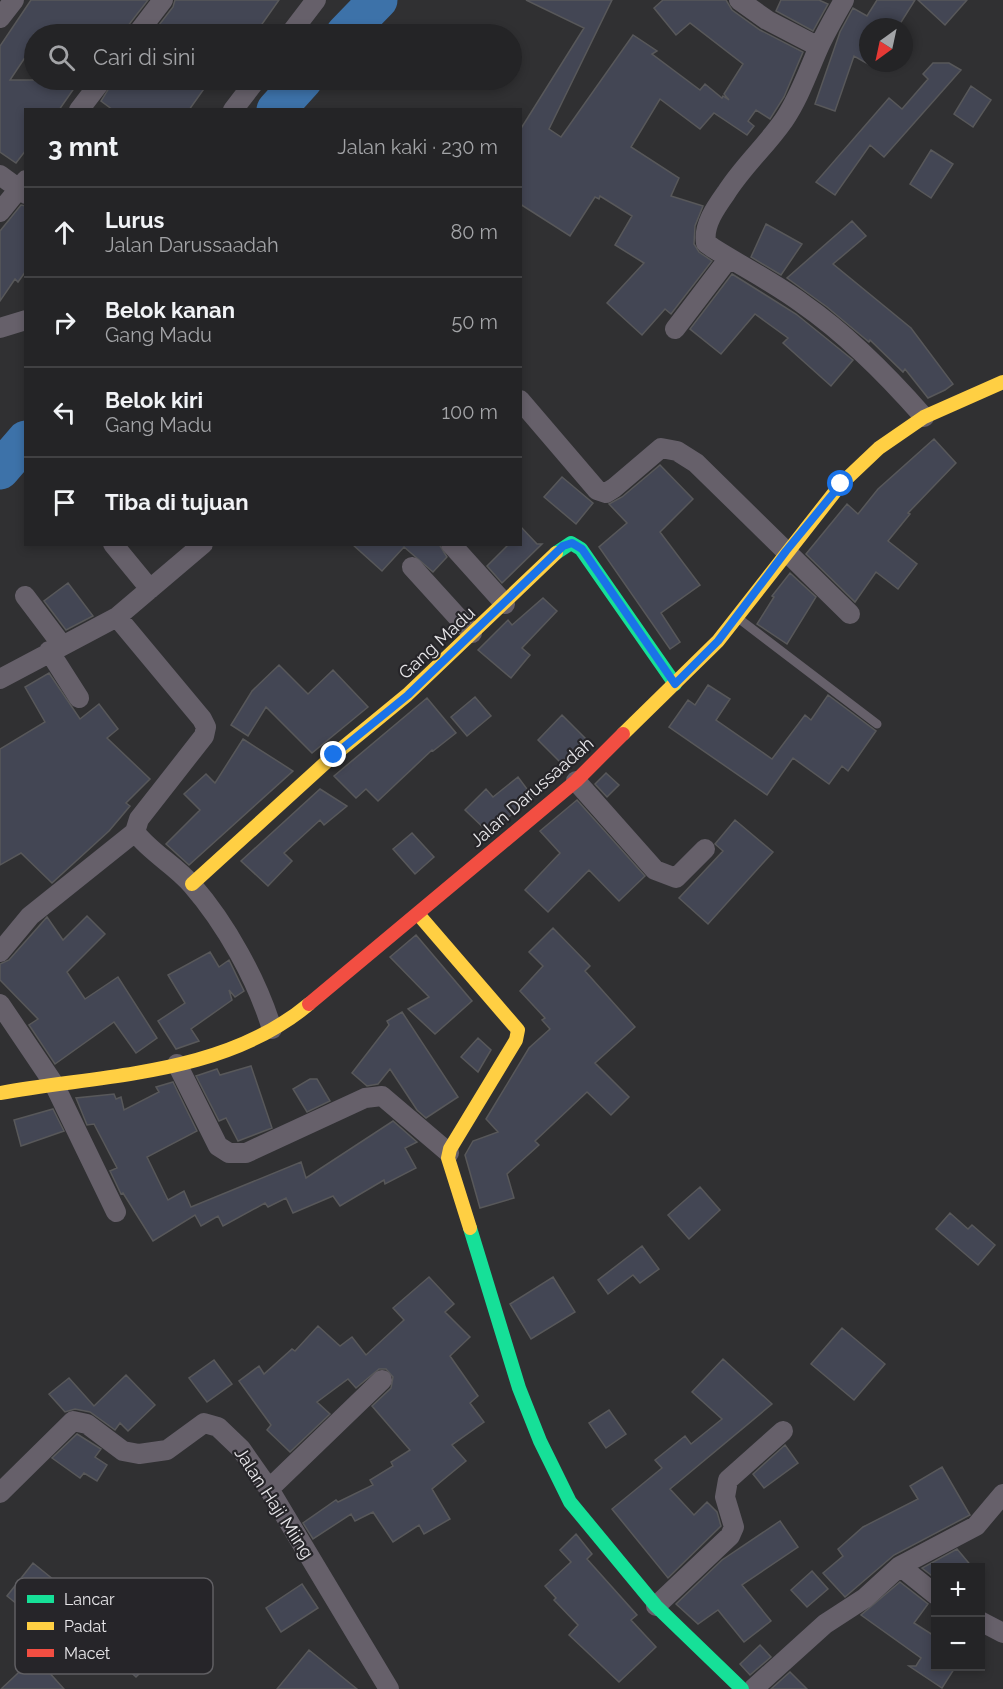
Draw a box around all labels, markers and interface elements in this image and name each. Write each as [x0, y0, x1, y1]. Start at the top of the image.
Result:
north arrow [859, 18, 913, 72]
search box [24, 24, 522, 90]
icon: search [45, 41, 78, 74]
text: Cari di sini [93, 44, 195, 70]
text: 3 mnt [48, 132, 119, 162]
text: Jalan kaki · 230 m [337, 135, 498, 159]
text: Lurus [105, 207, 164, 233]
icon: ahead [48, 216, 81, 249]
text: 80 m [450, 220, 498, 244]
text: Jalan Darussaadah [105, 233, 279, 257]
text: Belok kanan [105, 297, 235, 323]
icon: right [48, 306, 81, 339]
text: 50 m [451, 310, 498, 334]
text: Gang Madu [105, 323, 212, 347]
text: Belok kiri [105, 387, 203, 413]
icon: left [48, 396, 81, 429]
text: 100 m [441, 400, 498, 424]
text: Gang Madu [105, 413, 212, 437]
route start [827, 470, 853, 496]
icon: arrive [48, 486, 81, 519]
text: Tiba di tujuan [105, 489, 248, 515]
street label: Gang Madu [394, 602, 479, 683]
street label: Jalan Darussaadah [466, 732, 598, 851]
route end [320, 741, 346, 767]
street label: Jalan Haji Miing [231, 1443, 318, 1563]
map controls [931, 1563, 985, 1671]
button: + [931, 1563, 985, 1617]
legend [15, 1578, 213, 1674]
text: Lancar [64, 1590, 115, 1609]
text: Padat [64, 1617, 107, 1636]
button: − [931, 1617, 985, 1671]
text: Macet [64, 1644, 111, 1663]

